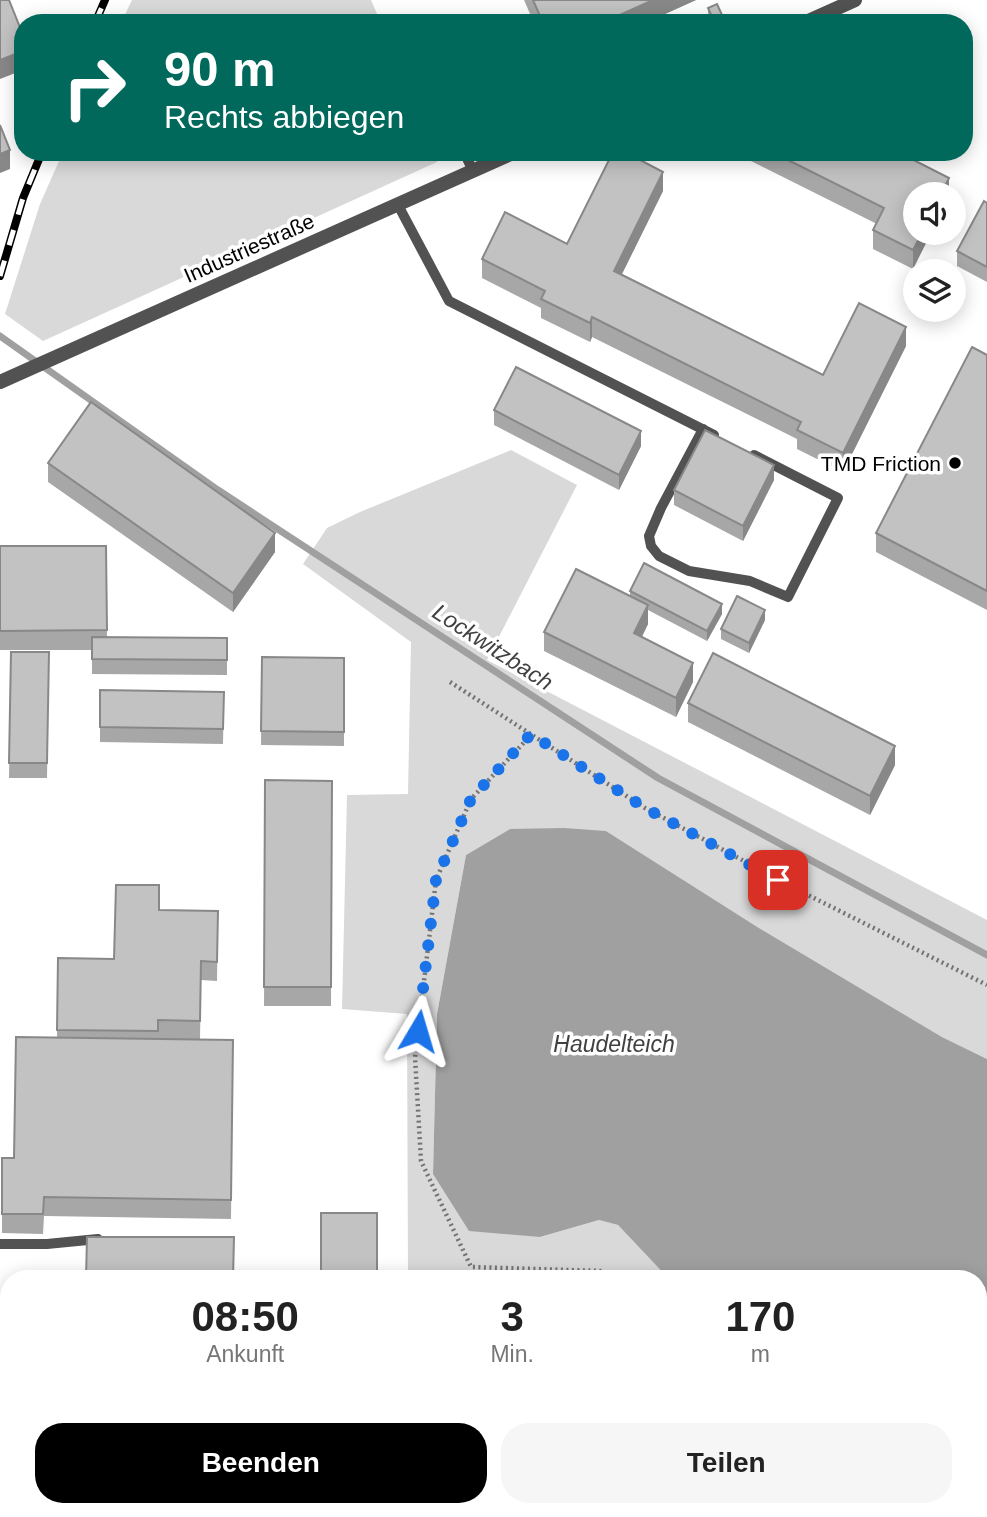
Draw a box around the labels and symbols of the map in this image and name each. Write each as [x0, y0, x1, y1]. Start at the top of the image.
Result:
street label: Industriestraße [180, 209, 318, 287]
place label: TMD Friction [821, 452, 941, 475]
marker: TMD Friction [947, 455, 963, 471]
water label: Lockwitzbach [428, 598, 558, 696]
pin [748, 850, 808, 910]
position arrow [381, 994, 455, 1068]
water label: Haudelteich [553, 1031, 675, 1057]

